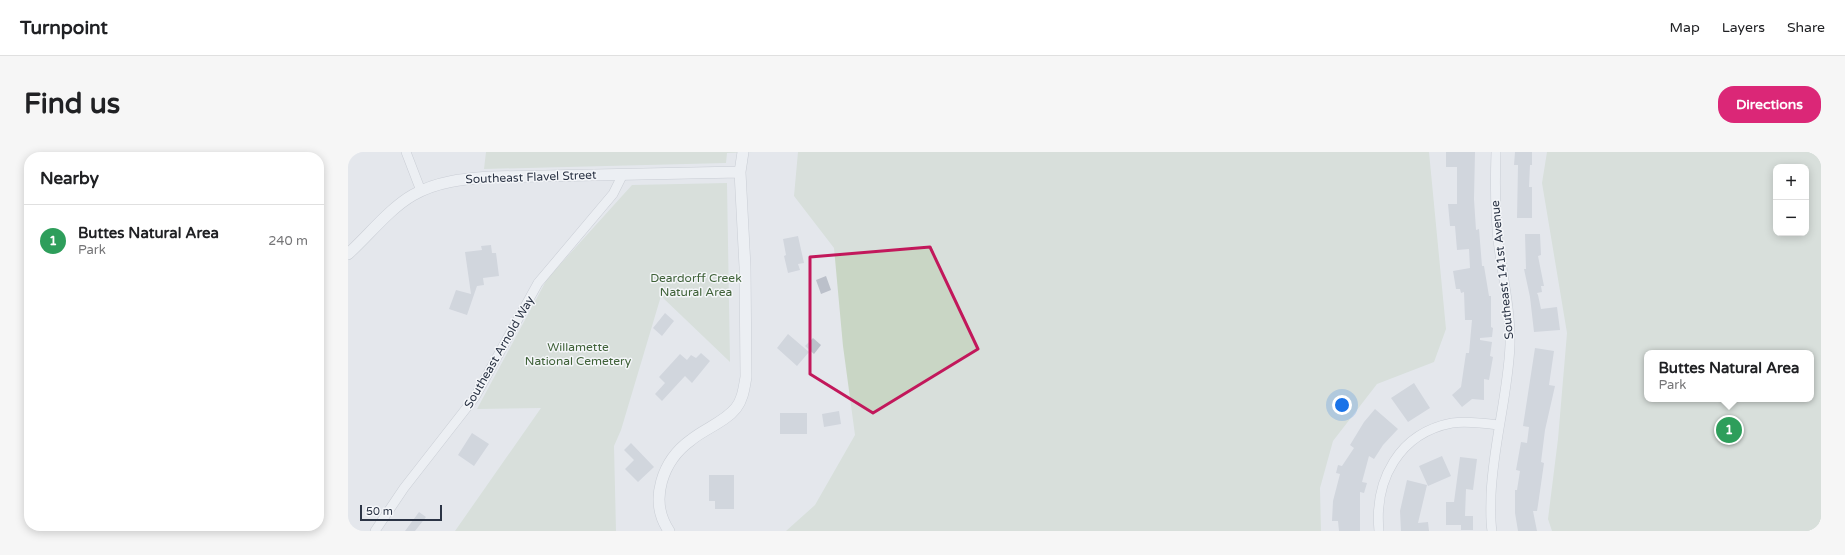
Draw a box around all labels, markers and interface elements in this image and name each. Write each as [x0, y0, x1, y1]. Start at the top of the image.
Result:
text: Turnpoint [20, 17, 108, 39]
text: Map [1670, 19, 1700, 36]
text: Layers [1722, 19, 1765, 36]
text: Share [1787, 19, 1825, 36]
button: Directions [1718, 86, 1821, 123]
text: Find us [24, 87, 120, 121]
map controls [1773, 164, 1809, 236]
button: + [1773, 164, 1809, 200]
text: Nearby [40, 168, 99, 189]
street label: Southeast Flavel Street [465, 168, 597, 186]
street label: Southeast 141st Avenue [1488, 200, 1516, 340]
button: − [1773, 200, 1809, 236]
text: Buttes Natural Area [78, 224, 219, 242]
text: 1 [49, 233, 57, 249]
text: 240 m [268, 233, 308, 249]
text: Park [78, 242, 106, 258]
park label: Deardorff Creek Natural Area [650, 271, 742, 299]
street label: Southeast Arnold Way [461, 293, 537, 411]
park label: Willamette National Cemetery [525, 340, 632, 368]
popup [1644, 350, 1814, 402]
text: Buttes Natural Area [1659, 359, 1799, 377]
text: Park [1659, 377, 1686, 393]
your location [1332, 395, 1352, 415]
pin: 1 [1716, 415, 1742, 445]
scale bar [360, 503, 442, 522]
text: 50 m [366, 505, 393, 518]

